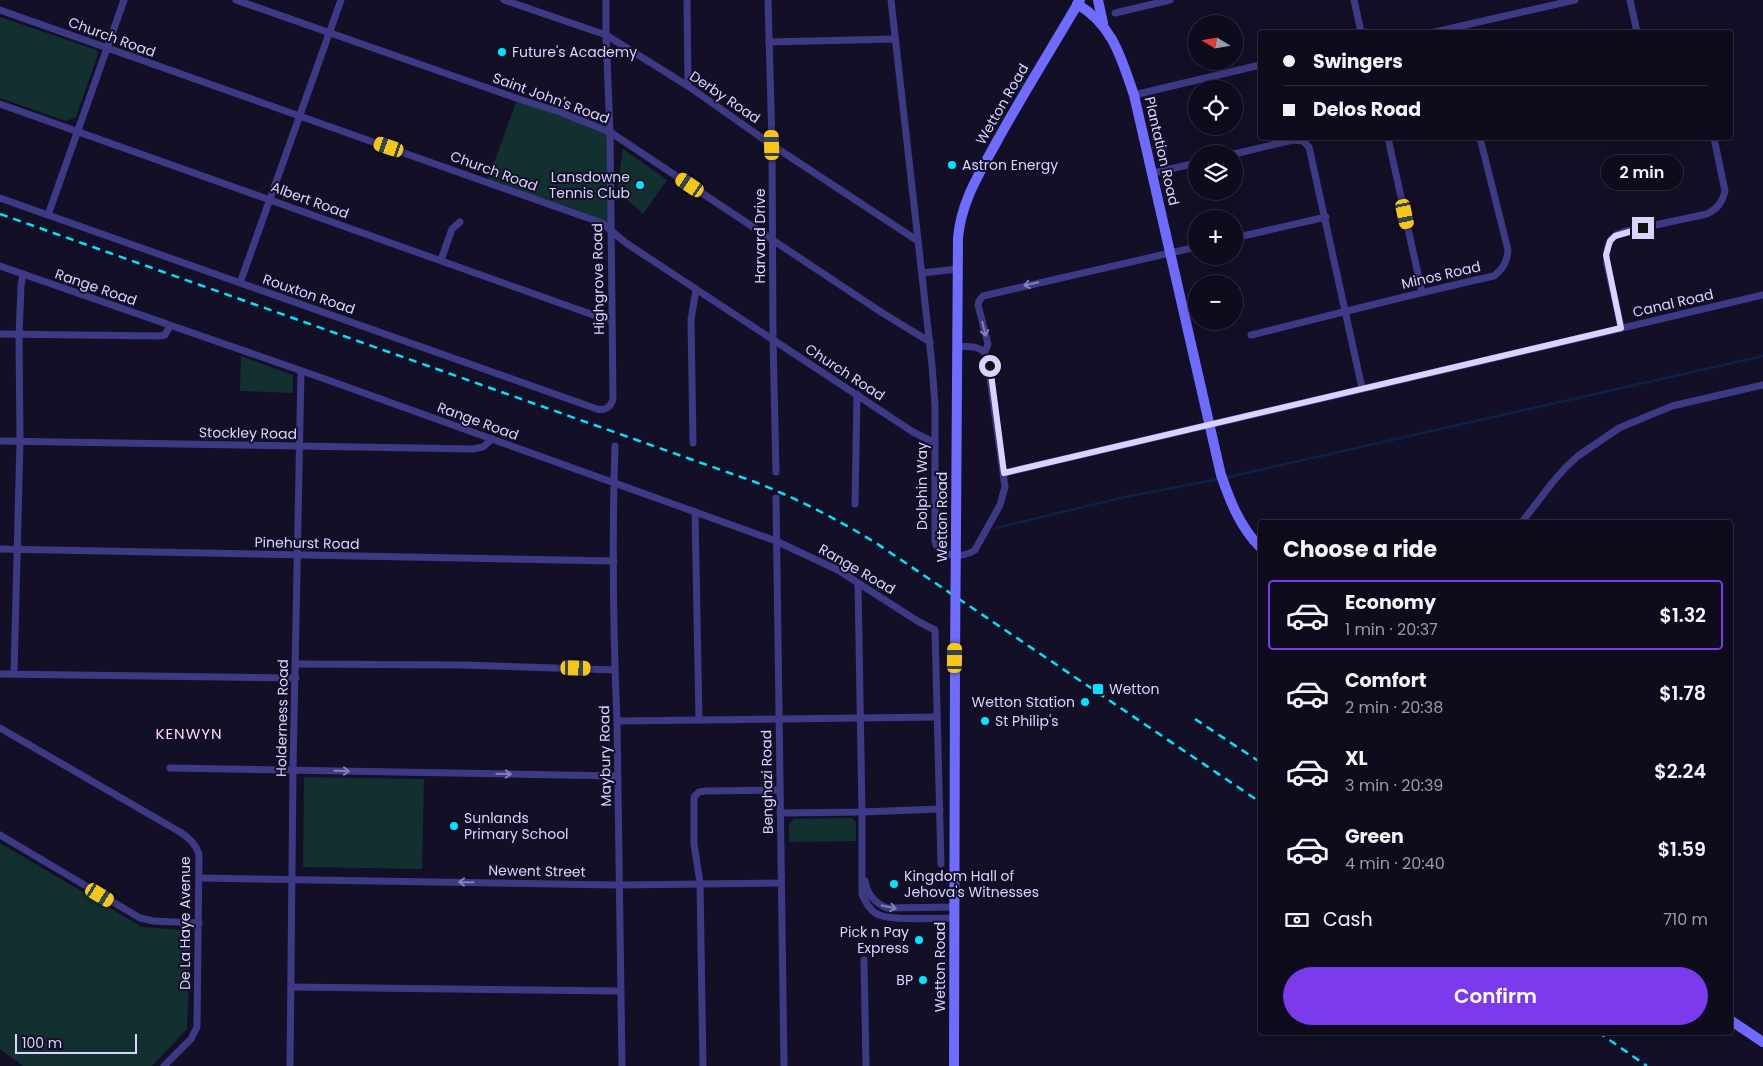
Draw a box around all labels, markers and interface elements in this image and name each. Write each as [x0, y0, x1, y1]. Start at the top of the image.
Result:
street label: Church Road [66, 12, 158, 62]
north arrow [1188, 15, 1242, 70]
map controls [1188, 15, 1243, 330]
place label: Future's Academy [512, 42, 637, 62]
marker: Future's Academy [496, 46, 508, 58]
text: Swingers [1313, 48, 1403, 75]
street label: Wetton Road [971, 60, 1033, 148]
street label: Derby Road [686, 66, 764, 128]
street label: Saint John's Road [490, 68, 612, 128]
button: locate [1188, 80, 1243, 135]
street label: Plantation Road [1140, 95, 1184, 207]
text: Delos Road [1313, 96, 1421, 123]
car [763, 130, 780, 160]
car [372, 135, 405, 159]
button: layers [1188, 145, 1243, 200]
street label: Church Road [448, 146, 540, 196]
place label: Astron Energy [962, 155, 1058, 175]
callout: 2 min [1602, 156, 1684, 190]
marker: Astron Energy [946, 159, 958, 171]
text: 2 min [1620, 161, 1664, 184]
place label: Lansdowne Tennis Club [549, 167, 630, 203]
car [673, 170, 706, 200]
street label: Albert Road [268, 177, 352, 223]
marker: Lansdowne Tennis Club [634, 179, 646, 191]
street label: Harvard Drive [750, 188, 770, 284]
car [1394, 198, 1415, 230]
button: + [1188, 210, 1243, 265]
route end [1632, 217, 1654, 239]
street label: Highgrove Road [587, 223, 609, 335]
street label: Minos Road [1399, 256, 1483, 294]
street label: Range Road [52, 264, 140, 310]
street label: Rouxton Road [260, 269, 358, 319]
button: − [1188, 275, 1243, 330]
one-way arrow [1023, 280, 1039, 290]
street label: Canal Road [1631, 284, 1715, 322]
one-way arrow [980, 320, 989, 336]
street label: Church Road [801, 339, 889, 405]
route start [979, 355, 1001, 377]
street label: Range Road [435, 397, 521, 445]
street label: Stockley Road [199, 422, 297, 444]
street label: Dolphin Way [912, 442, 932, 530]
street label: Wetton Road [932, 472, 952, 562]
street label: Pinehurst Road [254, 532, 360, 554]
text: Choose a ride [1283, 534, 1437, 565]
street label: Range Road [815, 539, 899, 599]
text: Economy [1345, 589, 1436, 616]
icon: car [1285, 593, 1330, 638]
text: $1.32 [1659, 602, 1706, 629]
text: 1 min · 20:37 [1345, 618, 1438, 641]
car [947, 643, 962, 673]
street label: Holderness Road [271, 659, 293, 777]
car [560, 660, 591, 676]
text: Comfort [1345, 667, 1427, 694]
icon: car [1285, 671, 1330, 716]
place label: Wetton [1109, 679, 1159, 699]
text: $1.78 [1659, 680, 1706, 707]
marker: Wetton [1091, 682, 1105, 696]
place label: Wetton Station [972, 692, 1075, 712]
marker: Wetton Station [1079, 696, 1091, 708]
text: 2 min · 20:38 [1345, 696, 1443, 719]
street label: Maybury Road [594, 705, 616, 807]
place label: St Philip's [995, 711, 1058, 731]
marker: St Philip's [979, 715, 991, 727]
district label: KENWYN [155, 723, 223, 744]
street label: Benghazi Road [756, 730, 778, 834]
text: XL [1345, 745, 1368, 772]
icon: car [1285, 749, 1330, 794]
text: $2.24 [1654, 758, 1706, 785]
one-way arrow [334, 766, 350, 775]
one-way arrow [496, 769, 512, 779]
text: 3 min · 20:39 [1345, 774, 1443, 797]
place label: Sunlands Primary School [464, 808, 569, 844]
marker: Sunlands Primary School [448, 820, 460, 832]
text: Green [1345, 823, 1404, 850]
icon: car [1285, 827, 1330, 872]
text: $1.59 [1658, 836, 1706, 863]
text: 4 min · 20:40 [1345, 852, 1445, 875]
street label: De La Haye Avenue [175, 856, 195, 990]
street label: Newent Street [488, 860, 586, 882]
place label: Kingdom Hall of Jehova's Witnesses [904, 866, 1039, 902]
one-way arrow [458, 877, 474, 887]
marker: Kingdom Hall of Jehova's Witnesses [888, 878, 900, 890]
car [83, 881, 116, 909]
one-way arrow [880, 902, 896, 912]
icon: cash [1283, 906, 1311, 934]
text: Cash [1323, 906, 1373, 933]
text: 710 m [1663, 908, 1708, 931]
place label: Pick n Pay Express [840, 922, 909, 958]
street label: Wetton Road [930, 922, 950, 1012]
marker: Pick n Pay Express [913, 934, 925, 946]
button: Confirm [1283, 967, 1708, 1025]
place label: BP [896, 970, 913, 990]
marker: BP [917, 974, 929, 986]
scale bar [15, 1031, 138, 1054]
text: 100 m [22, 1033, 62, 1053]

